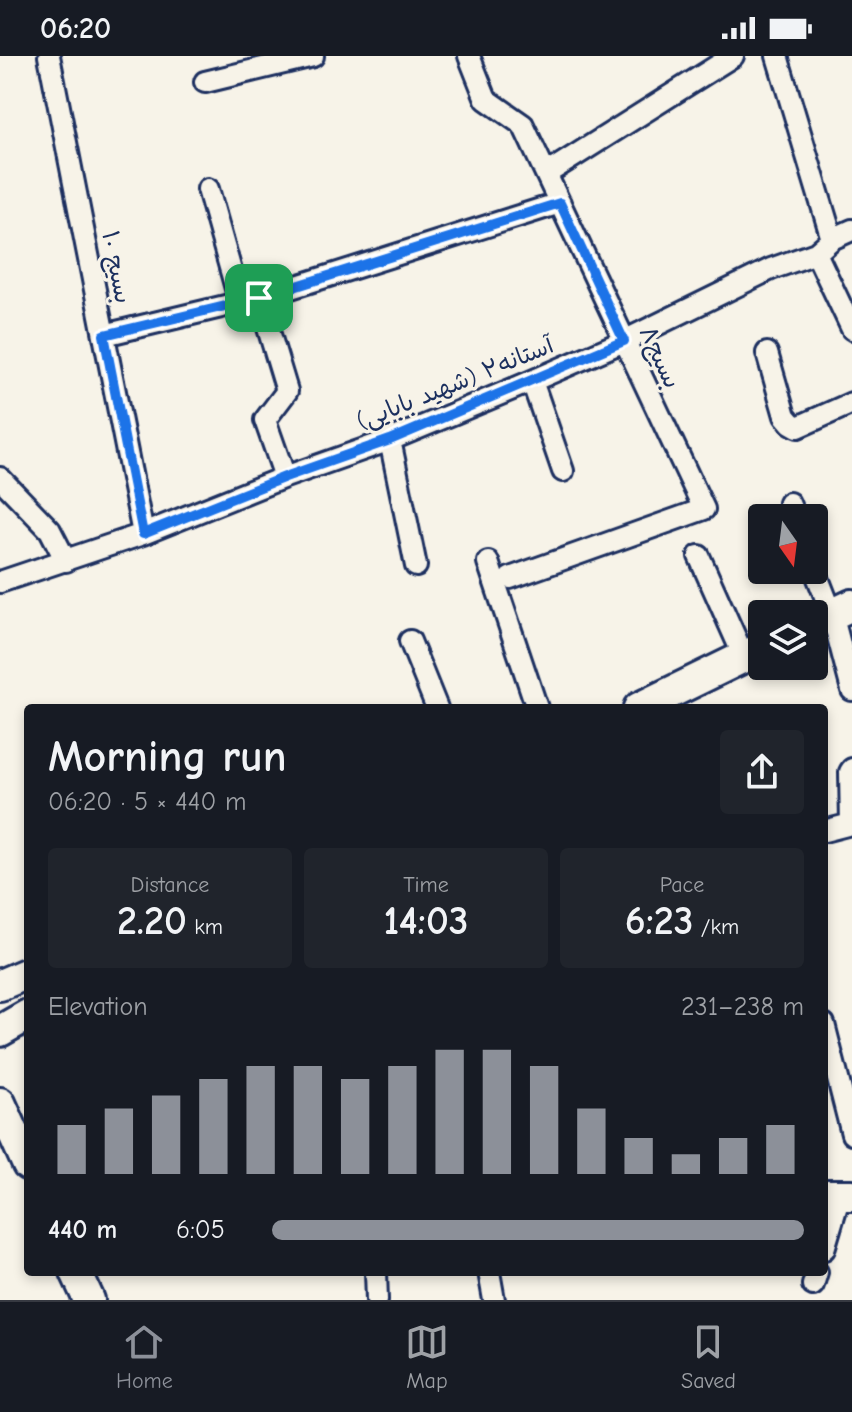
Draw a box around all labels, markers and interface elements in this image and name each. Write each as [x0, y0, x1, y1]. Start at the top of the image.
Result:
text: 06:20 [40, 11, 111, 46]
street label: بسیج ۱۰ [94, 228, 138, 306]
pin [225, 264, 293, 332]
icon: arrive [237, 276, 281, 320]
street label: بسیج۸ [632, 321, 687, 394]
street label: آستانه۲ (شهید بابایی) [352, 330, 559, 436]
north arrow [748, 504, 828, 584]
map controls [748, 504, 828, 680]
button: layers [748, 600, 828, 680]
button: share [720, 730, 804, 814]
text: Morning run [48, 731, 287, 782]
text: 06:20 · 5 × 440 m [48, 787, 246, 817]
text: Distance [131, 872, 209, 898]
text: Time [403, 872, 449, 898]
text: Pace [660, 872, 704, 898]
text: 2.20 [117, 898, 187, 944]
text: 14:03 [384, 898, 468, 944]
text: 6:23 [625, 898, 694, 944]
text: km [187, 914, 223, 940]
text: /km [694, 914, 739, 940]
text: Elevation [48, 992, 148, 1022]
text: 231–238 m [681, 992, 804, 1022]
text: 440 m [48, 1215, 117, 1245]
text: 6:05 [176, 1215, 225, 1245]
tab: Home [116, 1320, 173, 1394]
tab: Map [405, 1320, 449, 1394]
tab: Saved [681, 1320, 736, 1394]

